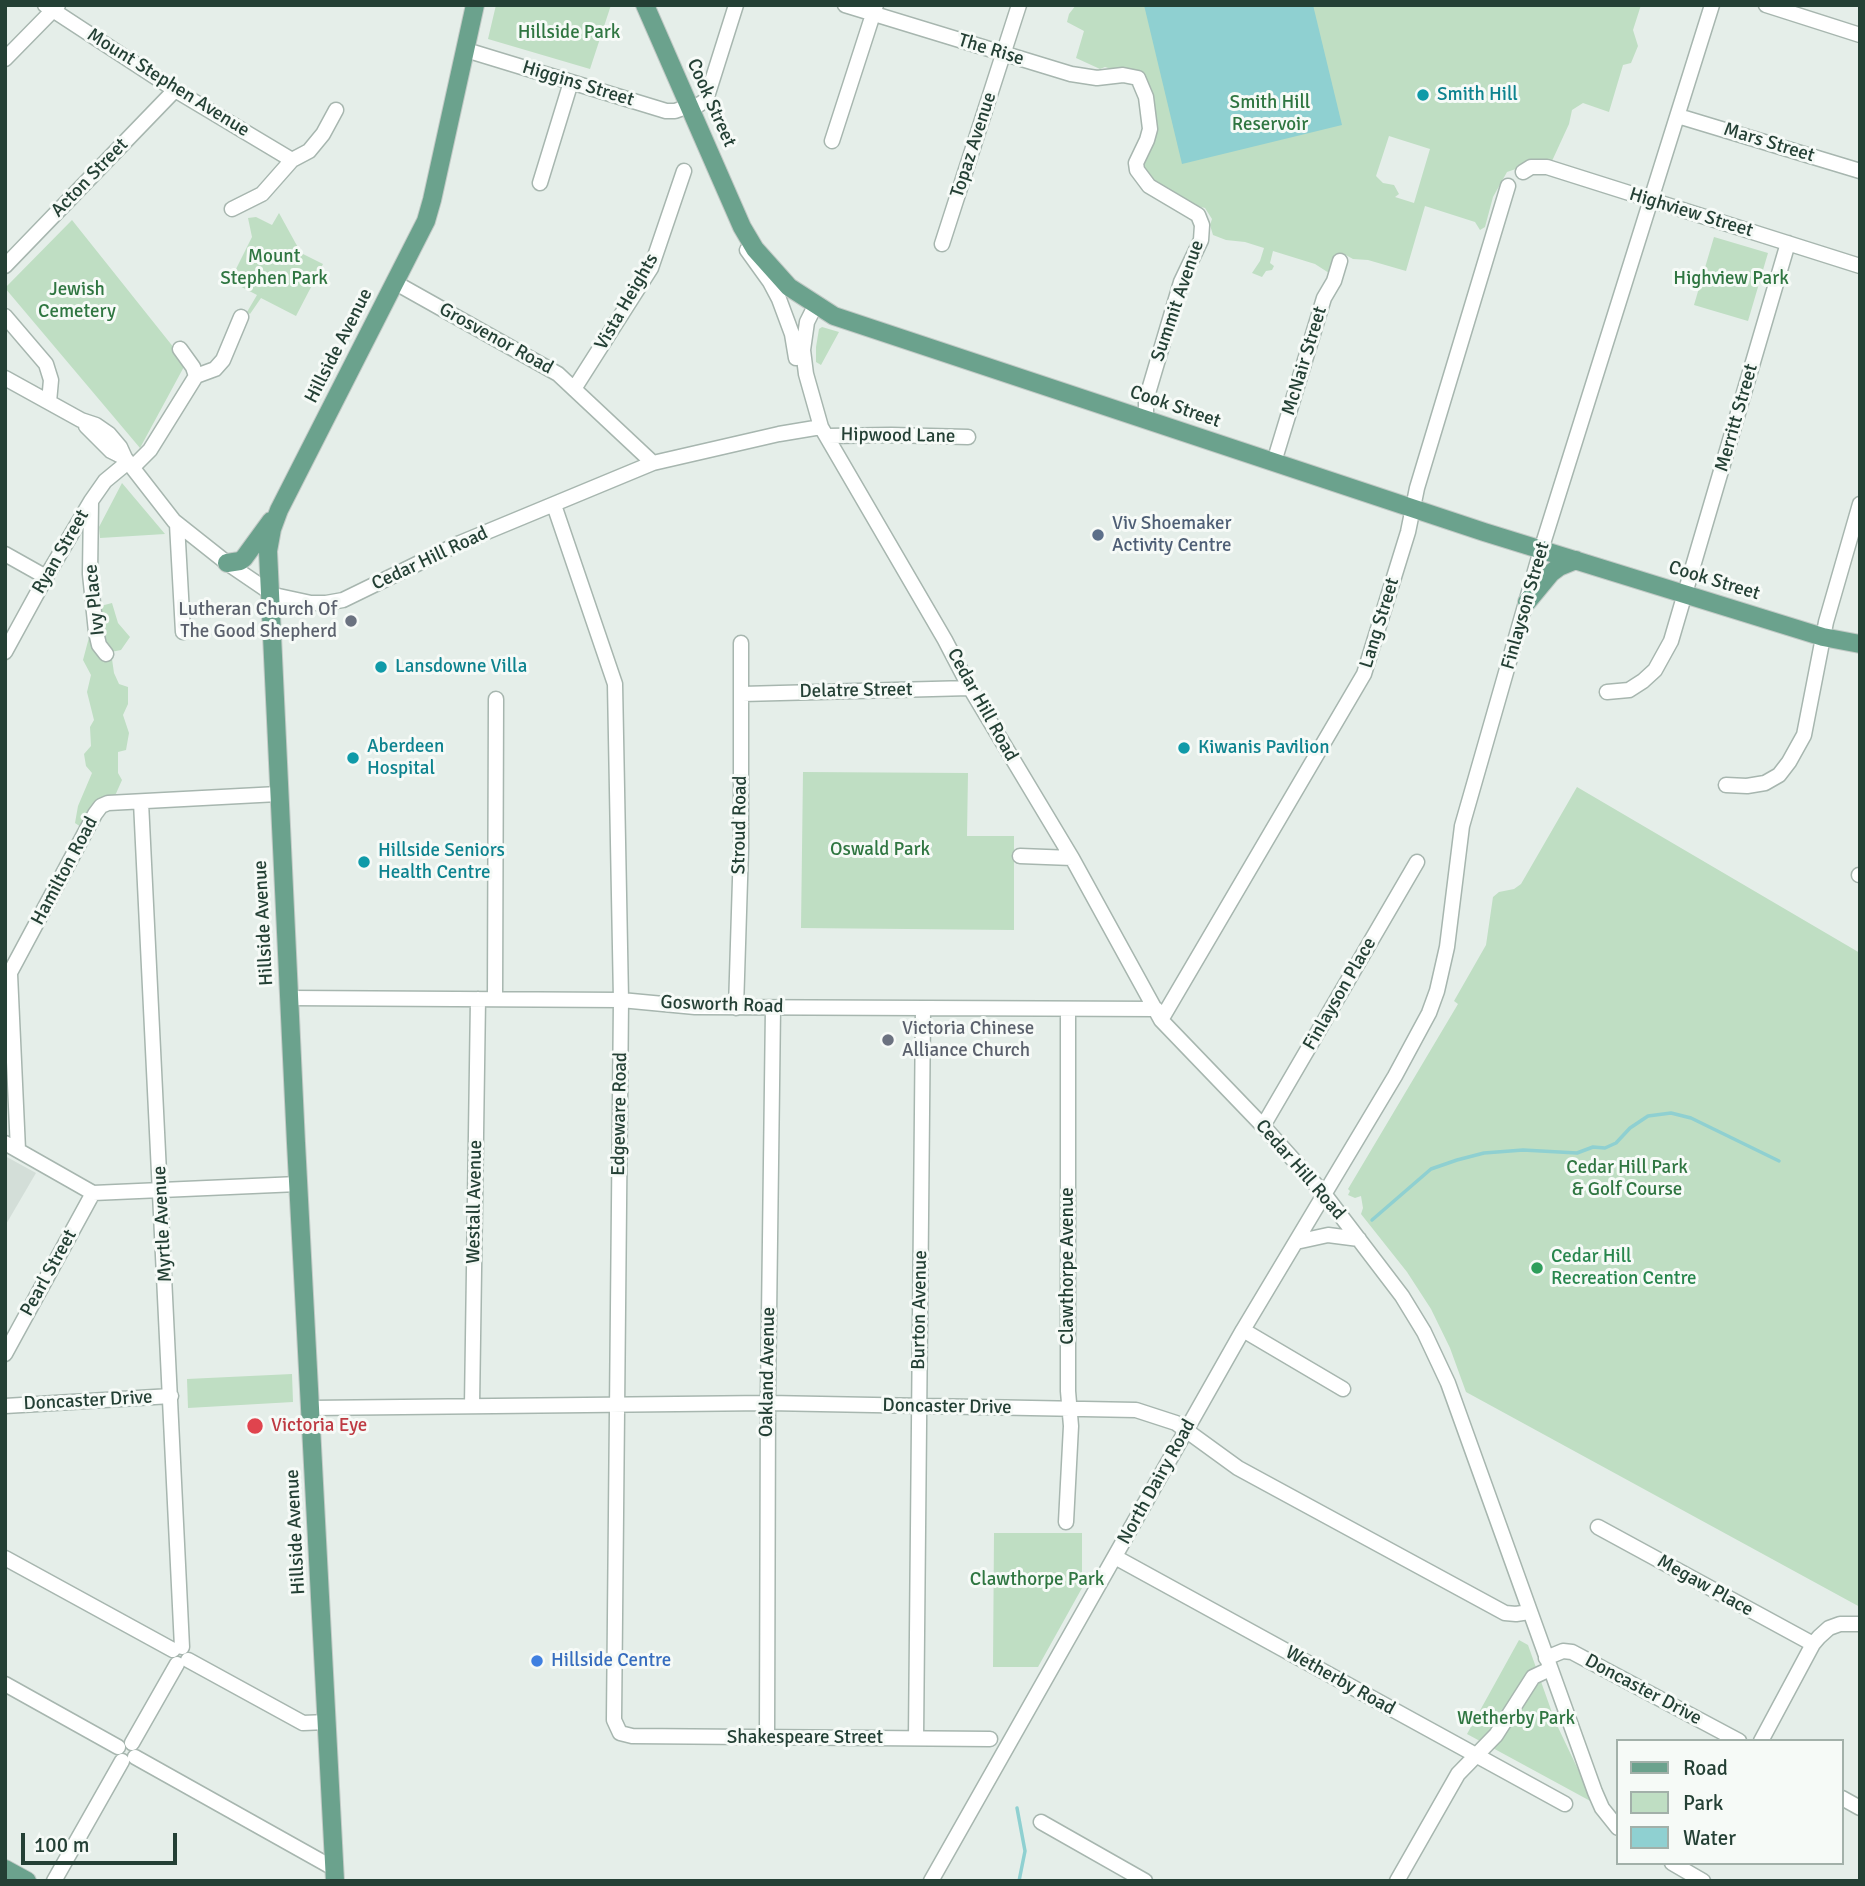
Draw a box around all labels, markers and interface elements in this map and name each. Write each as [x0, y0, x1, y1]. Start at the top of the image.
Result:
park label: Hillside Park [518, 22, 620, 44]
street label: Mount Stephen Avenue [83, 24, 253, 142]
street label: The Rise [955, 29, 1027, 71]
street label: Cook Street [681, 55, 741, 151]
street label: Higgins Street [519, 56, 637, 112]
place label: Smith Hill [1437, 84, 1518, 106]
marker: Smith Hill [1415, 87, 1431, 103]
street label: Topaz Avenue [946, 89, 1002, 201]
park label: Smith Hill Reservoir [1230, 92, 1310, 136]
street label: Mars Street [1721, 118, 1817, 168]
street label: Acton Street [47, 134, 133, 222]
street label: Highview Street [1626, 183, 1756, 243]
street label: Summit Avenue [1147, 237, 1209, 365]
park label: Mount Stephen Park [220, 246, 328, 290]
street label: Vista Heights [590, 250, 664, 354]
park label: Highview Park [1673, 268, 1789, 290]
park label: Jewish Cemetery [38, 279, 116, 323]
street label: Hillside Avenue [300, 285, 378, 407]
street label: Grosvenor Road [435, 298, 557, 380]
street label: McNair Street [1278, 304, 1332, 418]
street label: Merritt Street [1711, 361, 1763, 475]
street label: Cook Street [1127, 381, 1223, 433]
street label: Hipwood Lane [840, 424, 956, 448]
street label: Ryan Street [28, 506, 94, 598]
place label: Viv Shoemaker Activity Centre [1112, 513, 1231, 557]
street label: Cedar Hill Road [368, 522, 492, 596]
marker: Viv Shoemaker Activity Centre [1090, 527, 1106, 543]
street label: Finlayson Street [1497, 540, 1555, 672]
street label: Cook Street [1666, 556, 1762, 606]
street label: Ivy Place [80, 563, 110, 637]
street label: Lang Street [1355, 575, 1405, 671]
place label: Lutheran Church Of The Good Shepherd [178, 599, 337, 643]
marker: Lutheran Church Of The Good Shepherd [343, 613, 359, 629]
street label: Cedar Hill Road [942, 645, 1022, 765]
place label: Lansdowne Villa [395, 656, 527, 678]
marker: Lansdowne Villa [373, 659, 389, 675]
street label: Delatre Street [799, 679, 913, 703]
place label: Aberdeen Hospital [367, 736, 444, 780]
place label: Kiwanis Pavilion [1198, 737, 1330, 759]
marker: Kiwanis Pavilion [1176, 740, 1192, 756]
marker: Aberdeen Hospital [345, 750, 361, 766]
street label: Stroud Road [728, 775, 752, 875]
street label: Hamilton Road [27, 813, 103, 929]
park label: Oswald Park [830, 839, 930, 861]
place label: Hillside Seniors Health Centre [378, 840, 505, 884]
marker: Hillside Seniors Health Centre [356, 854, 372, 870]
street label: Hillside Avenue [249, 860, 279, 986]
street label: Finlayson Place [1299, 934, 1381, 1054]
street label: Gosworth Road [660, 991, 784, 1019]
place label: Victoria Chinese Alliance Church [902, 1018, 1034, 1062]
marker: Victoria Chinese Alliance Church [880, 1032, 896, 1048]
street label: Edgeware Road [608, 1052, 632, 1176]
street label: Cedar Hill Road [1250, 1115, 1350, 1225]
street label: Westall Avenue [463, 1140, 487, 1264]
park label: Cedar Hill Park & Golf Course [1566, 1157, 1688, 1201]
street label: Myrtle Avenue [149, 1165, 177, 1283]
street label: Clawthorpe Avenue [1057, 1187, 1079, 1345]
street label: Pearl Street [16, 1226, 82, 1320]
place label: Cedar Hill Recreation Centre [1551, 1246, 1697, 1290]
street label: Burton Avenue [908, 1250, 932, 1370]
marker: Cedar Hill Recreation Centre [1529, 1260, 1545, 1276]
street label: Oakland Avenue [755, 1307, 781, 1437]
street label: Doncaster Drive [23, 1386, 153, 1416]
street label: Doncaster Drive [882, 1394, 1012, 1420]
place label: Victoria Eye [271, 1415, 367, 1437]
street label: North Dairy Road [1113, 1415, 1201, 1549]
marker: Victoria Eye [245, 1416, 265, 1436]
street label: Hillside Avenue [281, 1469, 311, 1595]
street label: Megaw Place [1653, 1550, 1757, 1622]
park label: Clawthorpe Park [970, 1569, 1104, 1591]
street label: Wetherby Road [1281, 1641, 1399, 1721]
place label: Hillside Centre [551, 1650, 671, 1672]
street label: Doncaster Drive [1581, 1650, 1705, 1730]
marker: Hillside Centre [529, 1653, 545, 1669]
park label: Wetherby Park [1457, 1708, 1575, 1730]
street label: Shakespeare Street [727, 1727, 883, 1749]
legend [1616, 1739, 1844, 1865]
text: Road [1683, 1755, 1728, 1781]
text: Park [1683, 1790, 1723, 1816]
scale bar [24, 1820, 180, 1864]
text: Water [1683, 1825, 1736, 1851]
text: 100 m [34, 1832, 89, 1858]

